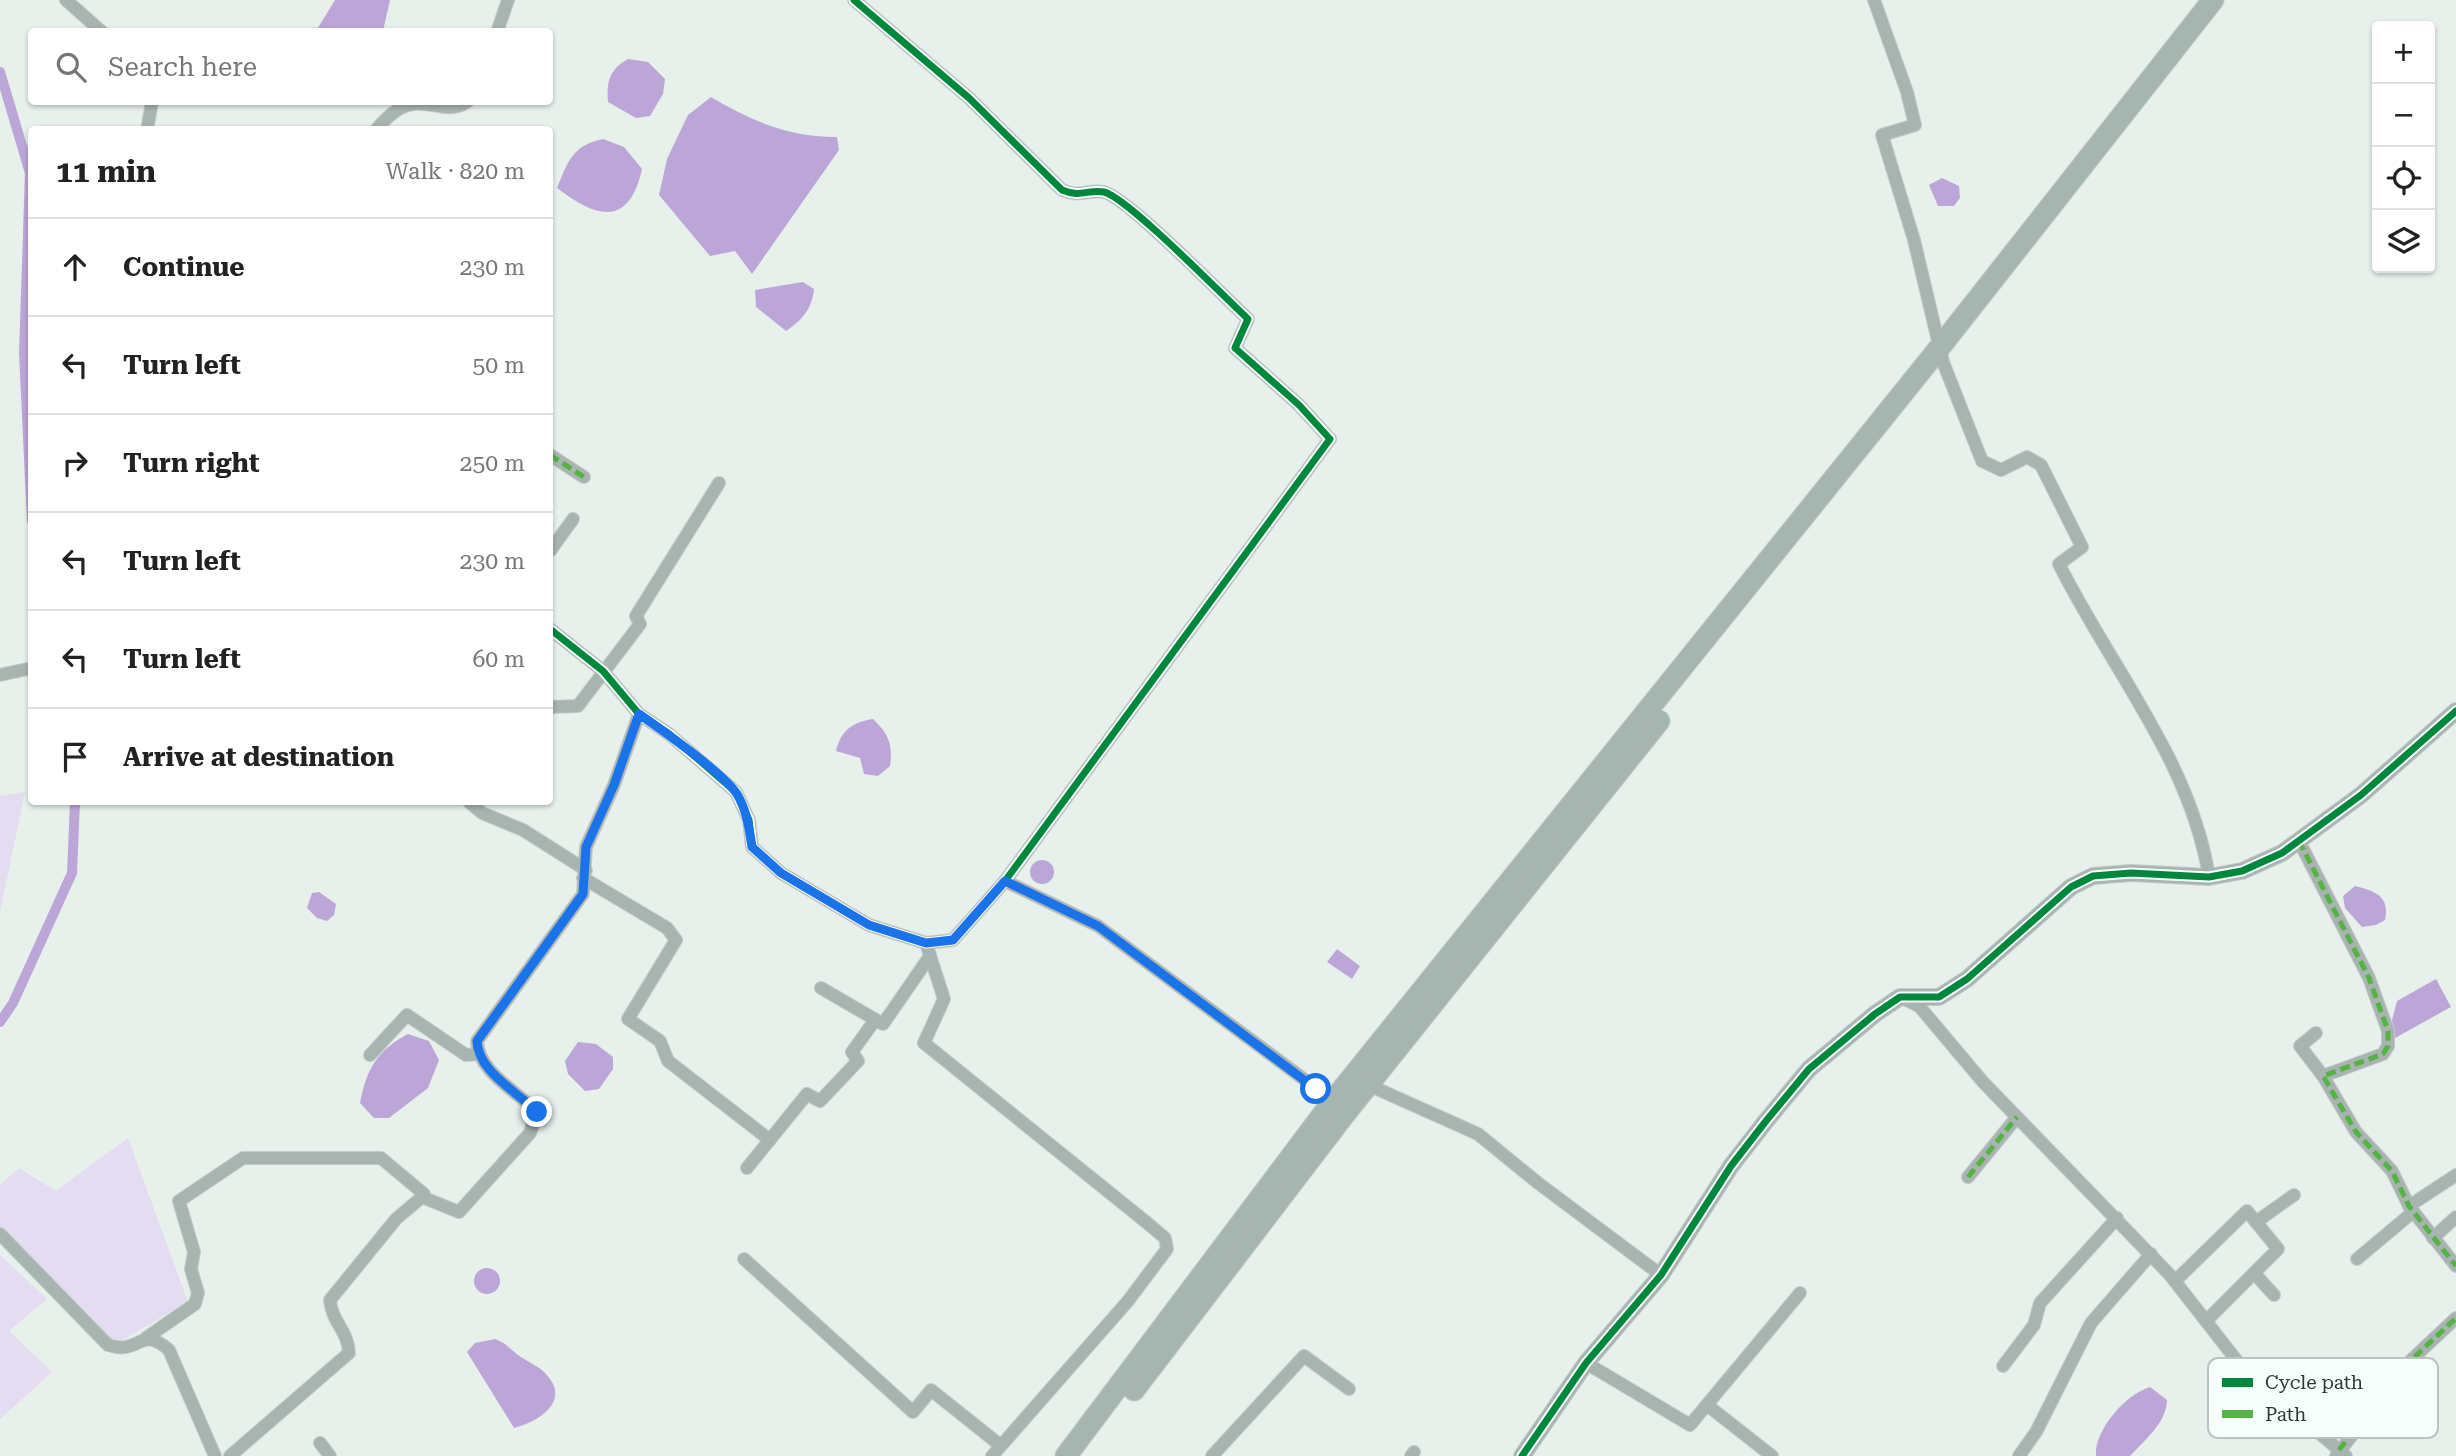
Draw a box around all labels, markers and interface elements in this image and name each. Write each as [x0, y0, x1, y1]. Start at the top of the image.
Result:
map controls [2372, 21, 2435, 273]
button: + [2372, 21, 2435, 84]
search box [28, 28, 553, 105]
icon: search [52, 48, 90, 86]
text: Search here [108, 52, 257, 82]
button: − [2372, 84, 2435, 147]
button: locate [2372, 147, 2435, 210]
text: 11 min [56, 154, 156, 189]
text: Walk · 820 m [386, 158, 525, 185]
button: layers [2372, 210, 2435, 273]
icon: ahead [56, 248, 94, 286]
text: Continue [123, 252, 245, 282]
text: 230 m [460, 254, 525, 281]
icon: left [56, 346, 94, 384]
text: Turn left [123, 350, 241, 380]
text: 50 m [472, 352, 525, 379]
icon: right [56, 444, 94, 482]
text: Turn right [123, 448, 259, 478]
text: 250 m [460, 450, 525, 477]
icon: left [56, 542, 94, 580]
text: Turn left [123, 546, 241, 576]
text: 230 m [460, 548, 525, 575]
icon: left [56, 640, 94, 678]
text: Turn left [123, 644, 241, 674]
text: 60 m [472, 646, 525, 673]
icon: arrive [56, 738, 94, 776]
text: Arrive at destination [123, 742, 394, 772]
route start [1300, 1073, 1331, 1104]
route end [521, 1096, 552, 1127]
legend [2208, 1358, 2438, 1438]
text: Cycle path [2265, 1371, 2363, 1394]
text: Path [2265, 1403, 2306, 1426]

